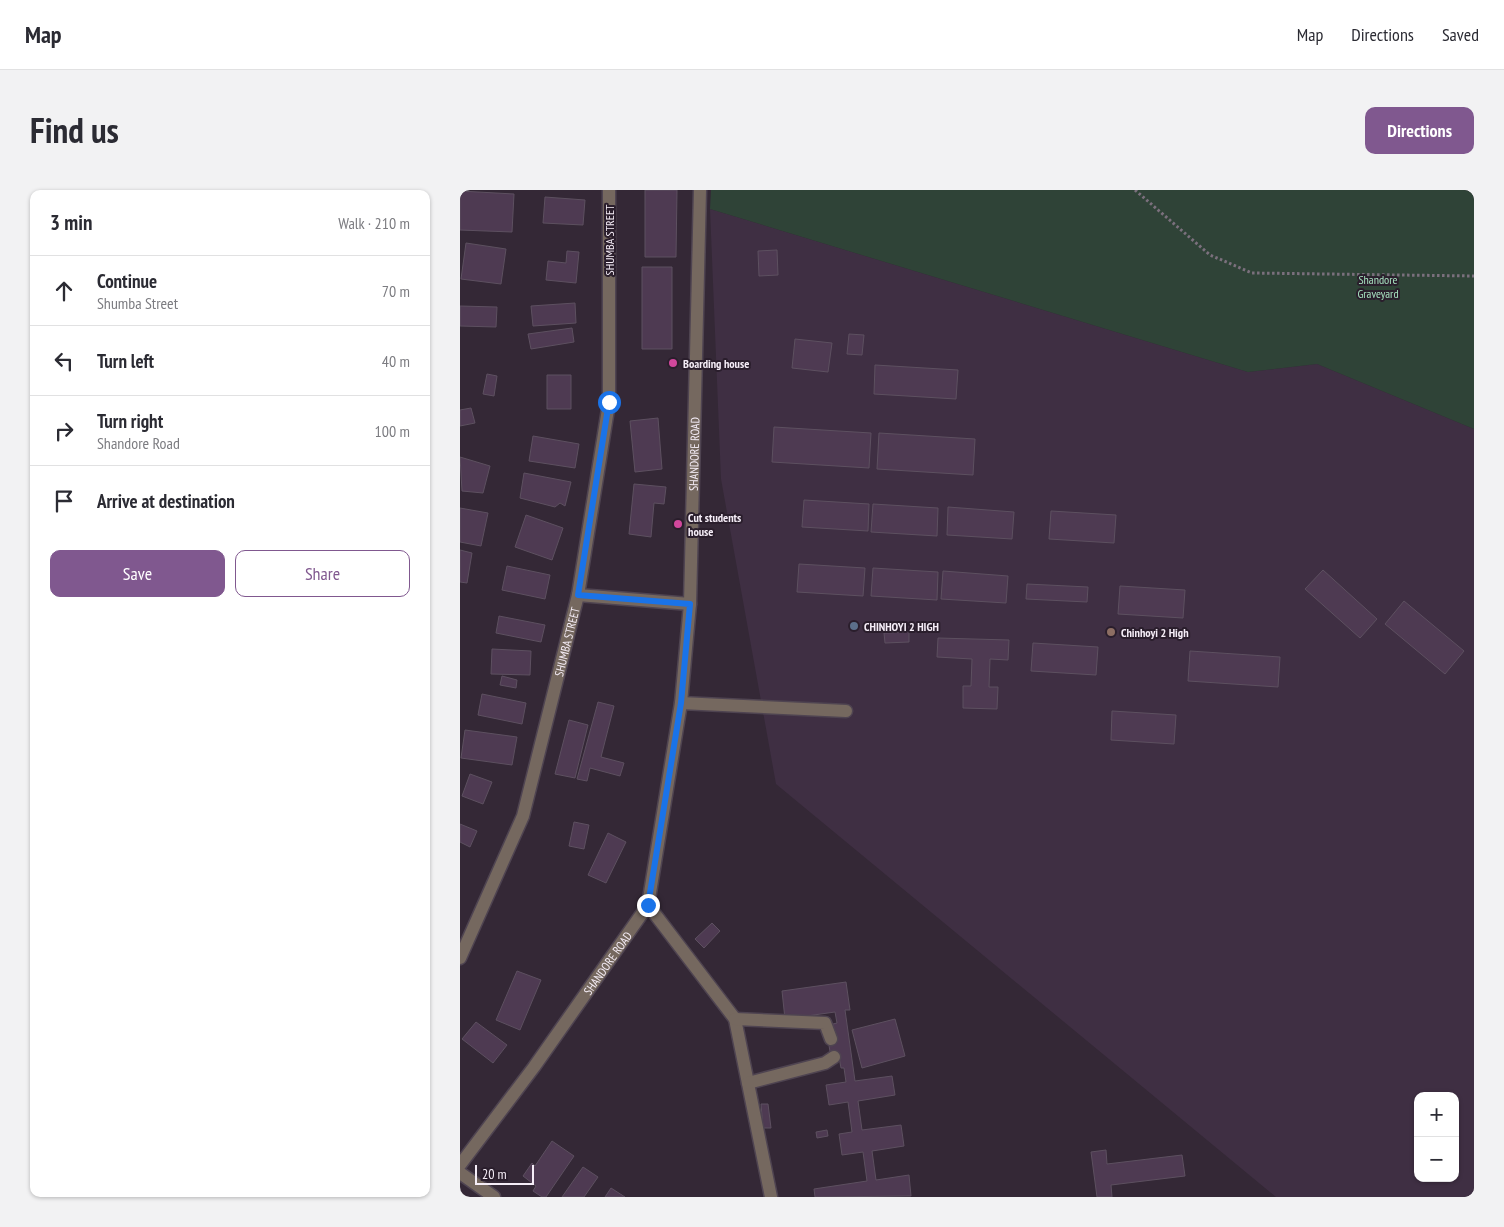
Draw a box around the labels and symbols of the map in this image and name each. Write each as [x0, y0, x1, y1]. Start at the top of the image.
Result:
street label: SHUMBA STREET [602, 204, 617, 275]
park label: Shandore Graveyard [1357, 272, 1399, 301]
place label: Boarding house [683, 356, 749, 371]
marker: Boarding house [667, 357, 679, 369]
route start [598, 391, 621, 414]
street label: SHANDORE ROAD [685, 417, 702, 491]
place label: Cut students house [688, 510, 741, 539]
marker: Cut students house [672, 518, 684, 530]
street label: SHUMBA STREET [551, 605, 582, 678]
place label: CHINHOYI 2 HIGH [864, 619, 939, 634]
marker: CHINHOYI 2 HIGH [848, 620, 860, 632]
place label: Chinhoyi 2 High [1121, 625, 1189, 640]
marker: Chinhoyi 2 High [1105, 626, 1117, 638]
route end [637, 894, 660, 917]
street label: SHANDORE ROAD [580, 928, 635, 998]
scale bar [475, 1162, 534, 1185]

